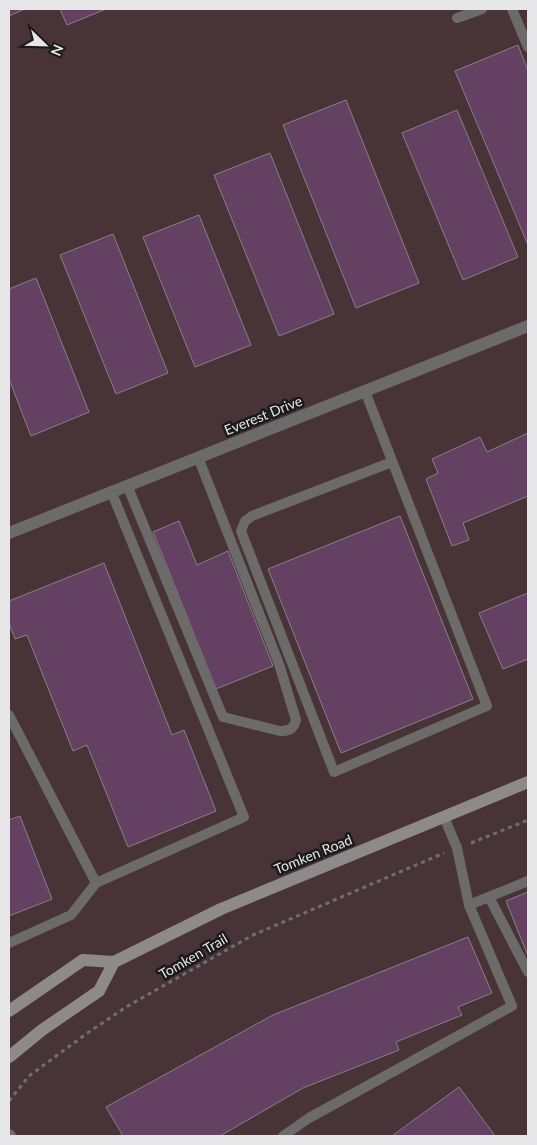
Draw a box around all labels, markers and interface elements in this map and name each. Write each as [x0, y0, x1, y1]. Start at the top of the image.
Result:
north arrow [20, 20, 70, 70]
text: N [47, 42, 67, 59]
street label: Everest Drive [222, 392, 304, 438]
street label: Tomken Road [272, 831, 354, 877]
street label: Tomken Trail [156, 930, 230, 982]

